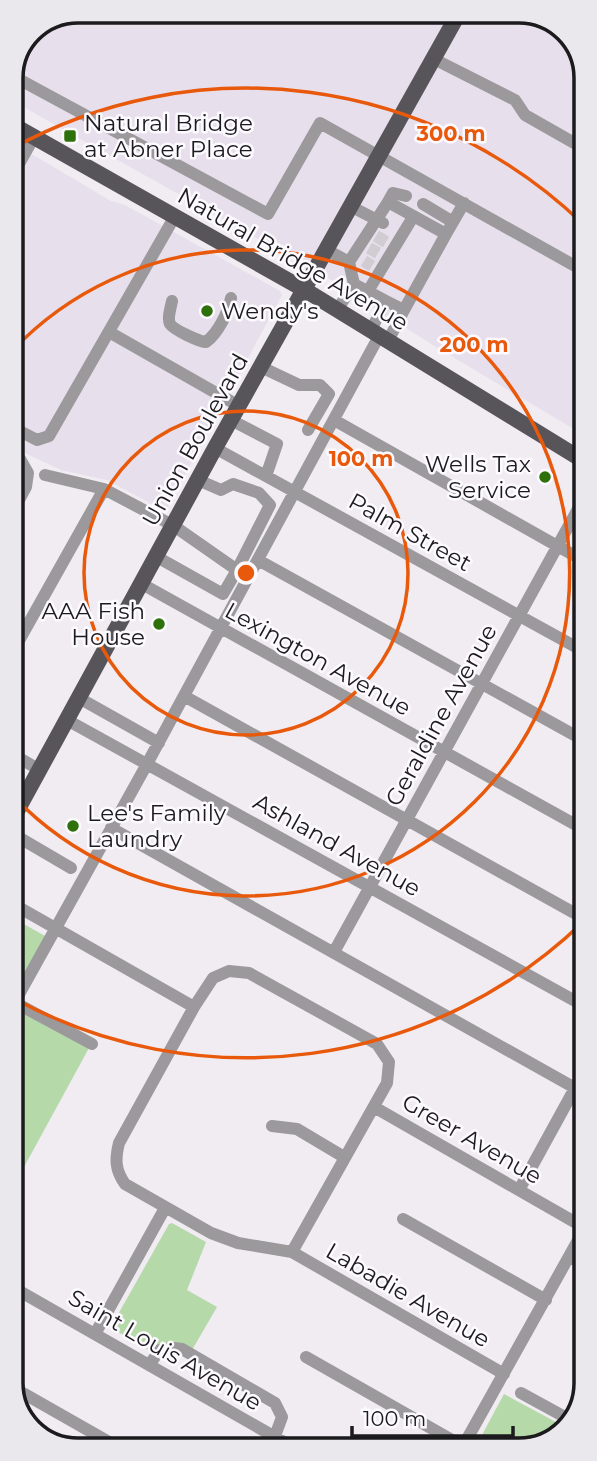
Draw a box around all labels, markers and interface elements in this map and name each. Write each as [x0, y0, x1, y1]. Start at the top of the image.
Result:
place label: Natural Bridge at Abner Place [84, 109, 253, 163]
text: 300 m [416, 121, 485, 146]
marker: Natural Bridge at Abner Place [62, 128, 78, 144]
street label: Natural Bridge Avenue [173, 181, 413, 337]
place label: Wendy's [221, 297, 319, 325]
marker: Wendy's [199, 303, 215, 319]
text: 200 m [440, 332, 508, 357]
street label: Union Boulevard [136, 349, 254, 531]
text: 100 m [329, 446, 393, 471]
place label: Wells Tax Service [425, 450, 531, 504]
marker: Wells Tax Service [537, 469, 553, 485]
street label: Palm Street [344, 487, 476, 577]
centre of rings [234, 561, 258, 585]
street label: Lexington Avenue [220, 596, 416, 722]
place label: AAA Fish House [42, 597, 145, 651]
marker: AAA Fish House [151, 616, 167, 632]
street label: Geraldine Avenue [379, 619, 503, 811]
street label: Ashland Avenue [248, 787, 426, 903]
place label: Lee's Family Laundry [87, 799, 227, 853]
marker: Lee's Family Laundry [65, 818, 81, 834]
street label: Greer Avenue [397, 1088, 547, 1190]
street label: Labadie Avenue [321, 1237, 495, 1353]
street label: Saint Louis Avenue [63, 1283, 267, 1417]
scale bar [352, 1394, 513, 1438]
text: 100 m [363, 1406, 426, 1431]

